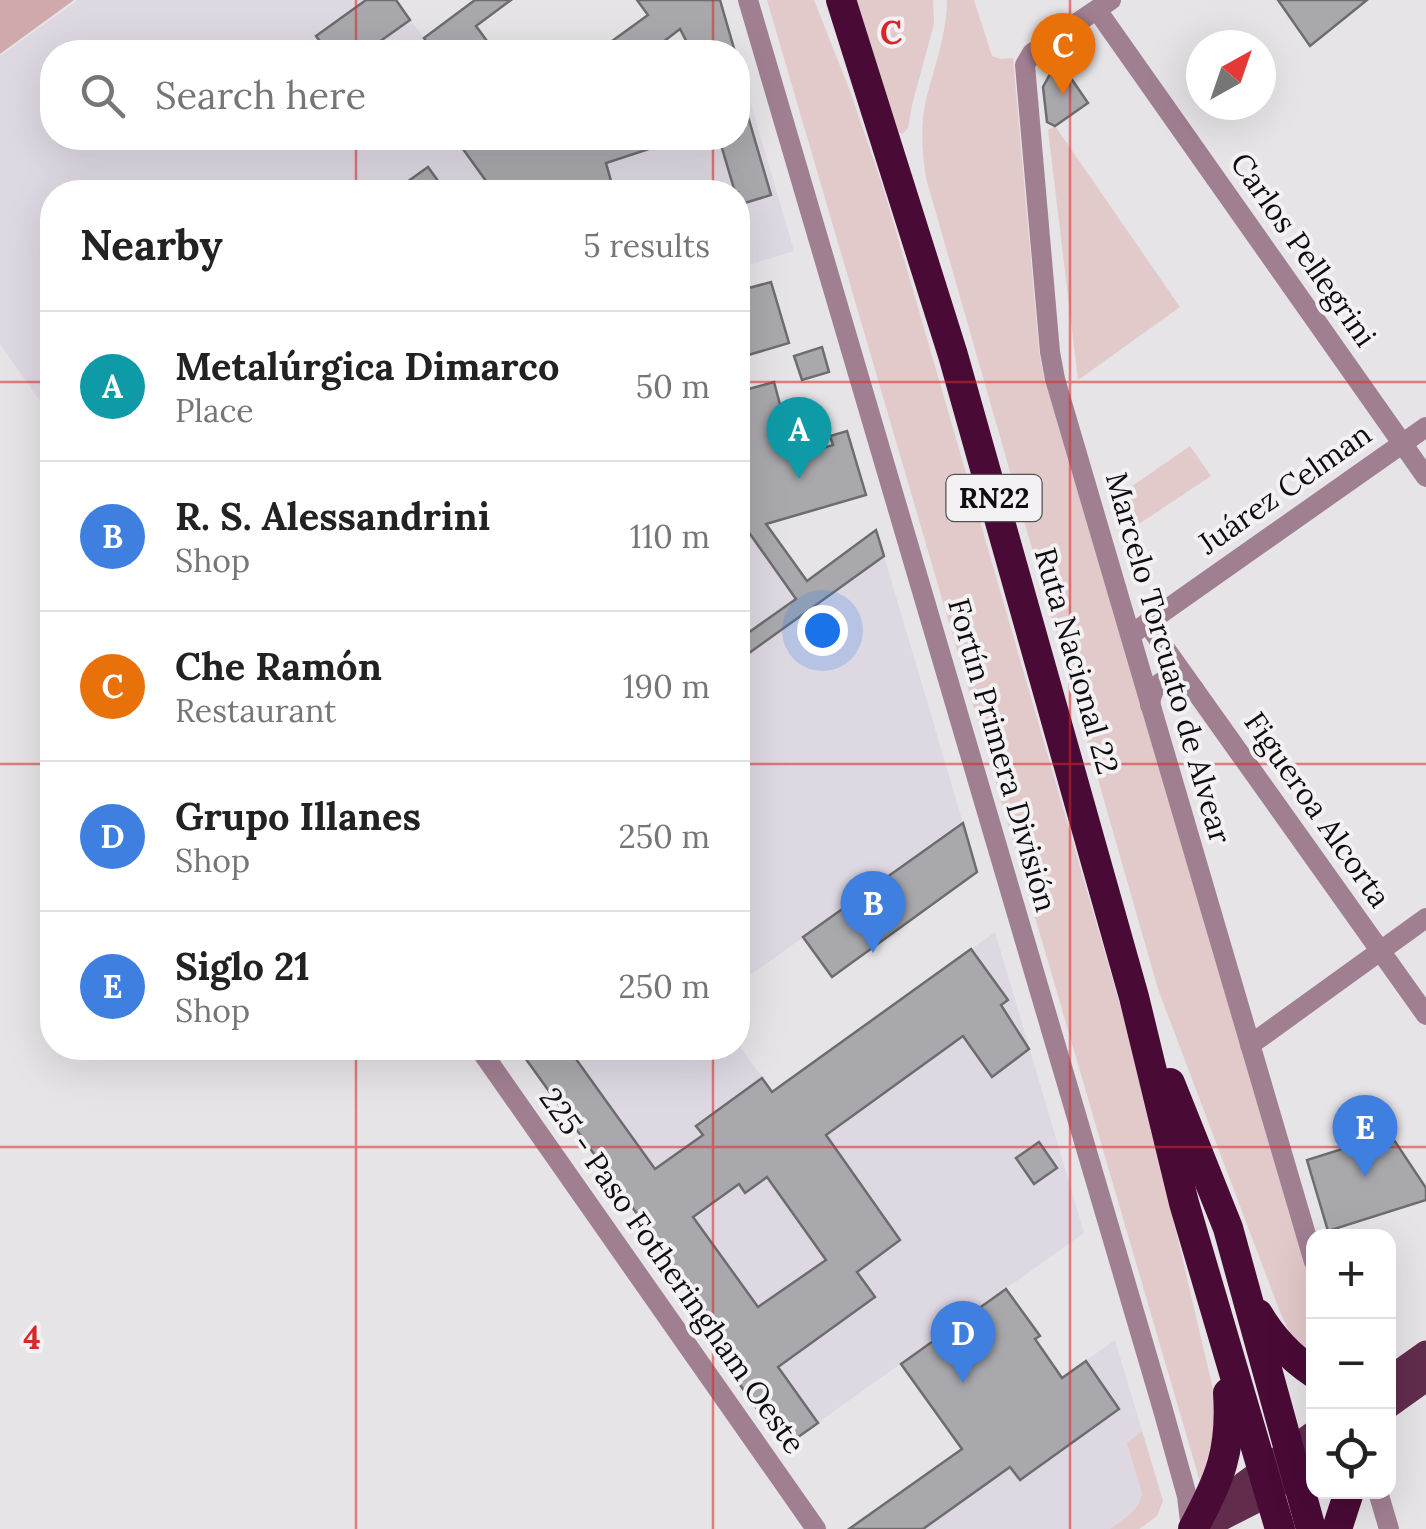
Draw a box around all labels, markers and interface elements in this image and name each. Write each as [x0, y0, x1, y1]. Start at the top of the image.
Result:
text: C [880, 12, 902, 53]
pin: C [1030, 12, 1096, 95]
north arrow [1186, 30, 1276, 120]
search box [40, 40, 750, 150]
icon: search [75, 68, 130, 123]
text: Search here [155, 71, 366, 119]
street label: Carlos Pellegrini [1222, 145, 1385, 354]
text: Nearby [80, 218, 223, 272]
text: 5 results [583, 225, 710, 266]
text: Metalúrgica Dimarco [175, 342, 559, 390]
text: A [102, 366, 123, 407]
text: 50 m [636, 366, 710, 407]
text: Place [175, 390, 254, 431]
pin: A [766, 396, 832, 479]
street label: Juárez Celman [1190, 414, 1378, 562]
street label: Marcelo Torcuato de Alvear [1098, 468, 1240, 848]
road number: RN22 [946, 475, 1042, 521]
text: R. S. Alessandrini [175, 492, 490, 540]
text: B [102, 516, 123, 557]
text: 110 m [630, 516, 710, 557]
text: Shop [175, 540, 250, 581]
street label: Ruta Nacional 22 [1026, 543, 1127, 778]
street label: Fortín Primera División [940, 594, 1066, 916]
your location [797, 605, 848, 656]
text: Che Ramón [175, 642, 382, 690]
text: C [101, 666, 124, 707]
text: 190 m [623, 666, 710, 707]
text: Restaurant [175, 690, 337, 731]
street label: Figueroa Alcorta [1236, 704, 1399, 915]
text: Grupo Illanes [175, 792, 421, 840]
text: D [100, 816, 125, 857]
text: 250 m [618, 816, 710, 857]
text: Shop [175, 840, 250, 881]
pin: B [840, 870, 906, 953]
text: Siglo 21 [175, 942, 310, 990]
text: E [103, 966, 122, 1007]
text: 250 m [618, 966, 710, 1007]
text: Shop [175, 990, 250, 1031]
street label: 225 - Paso Fotheringham Oeste [531, 1080, 814, 1461]
pin: E [1332, 1094, 1398, 1177]
map controls [1306, 1229, 1396, 1499]
button: + [1306, 1229, 1396, 1319]
pin: D [930, 1300, 996, 1383]
text: 4 [23, 1317, 41, 1358]
button: − [1306, 1319, 1396, 1409]
button: locate [1306, 1409, 1396, 1499]

